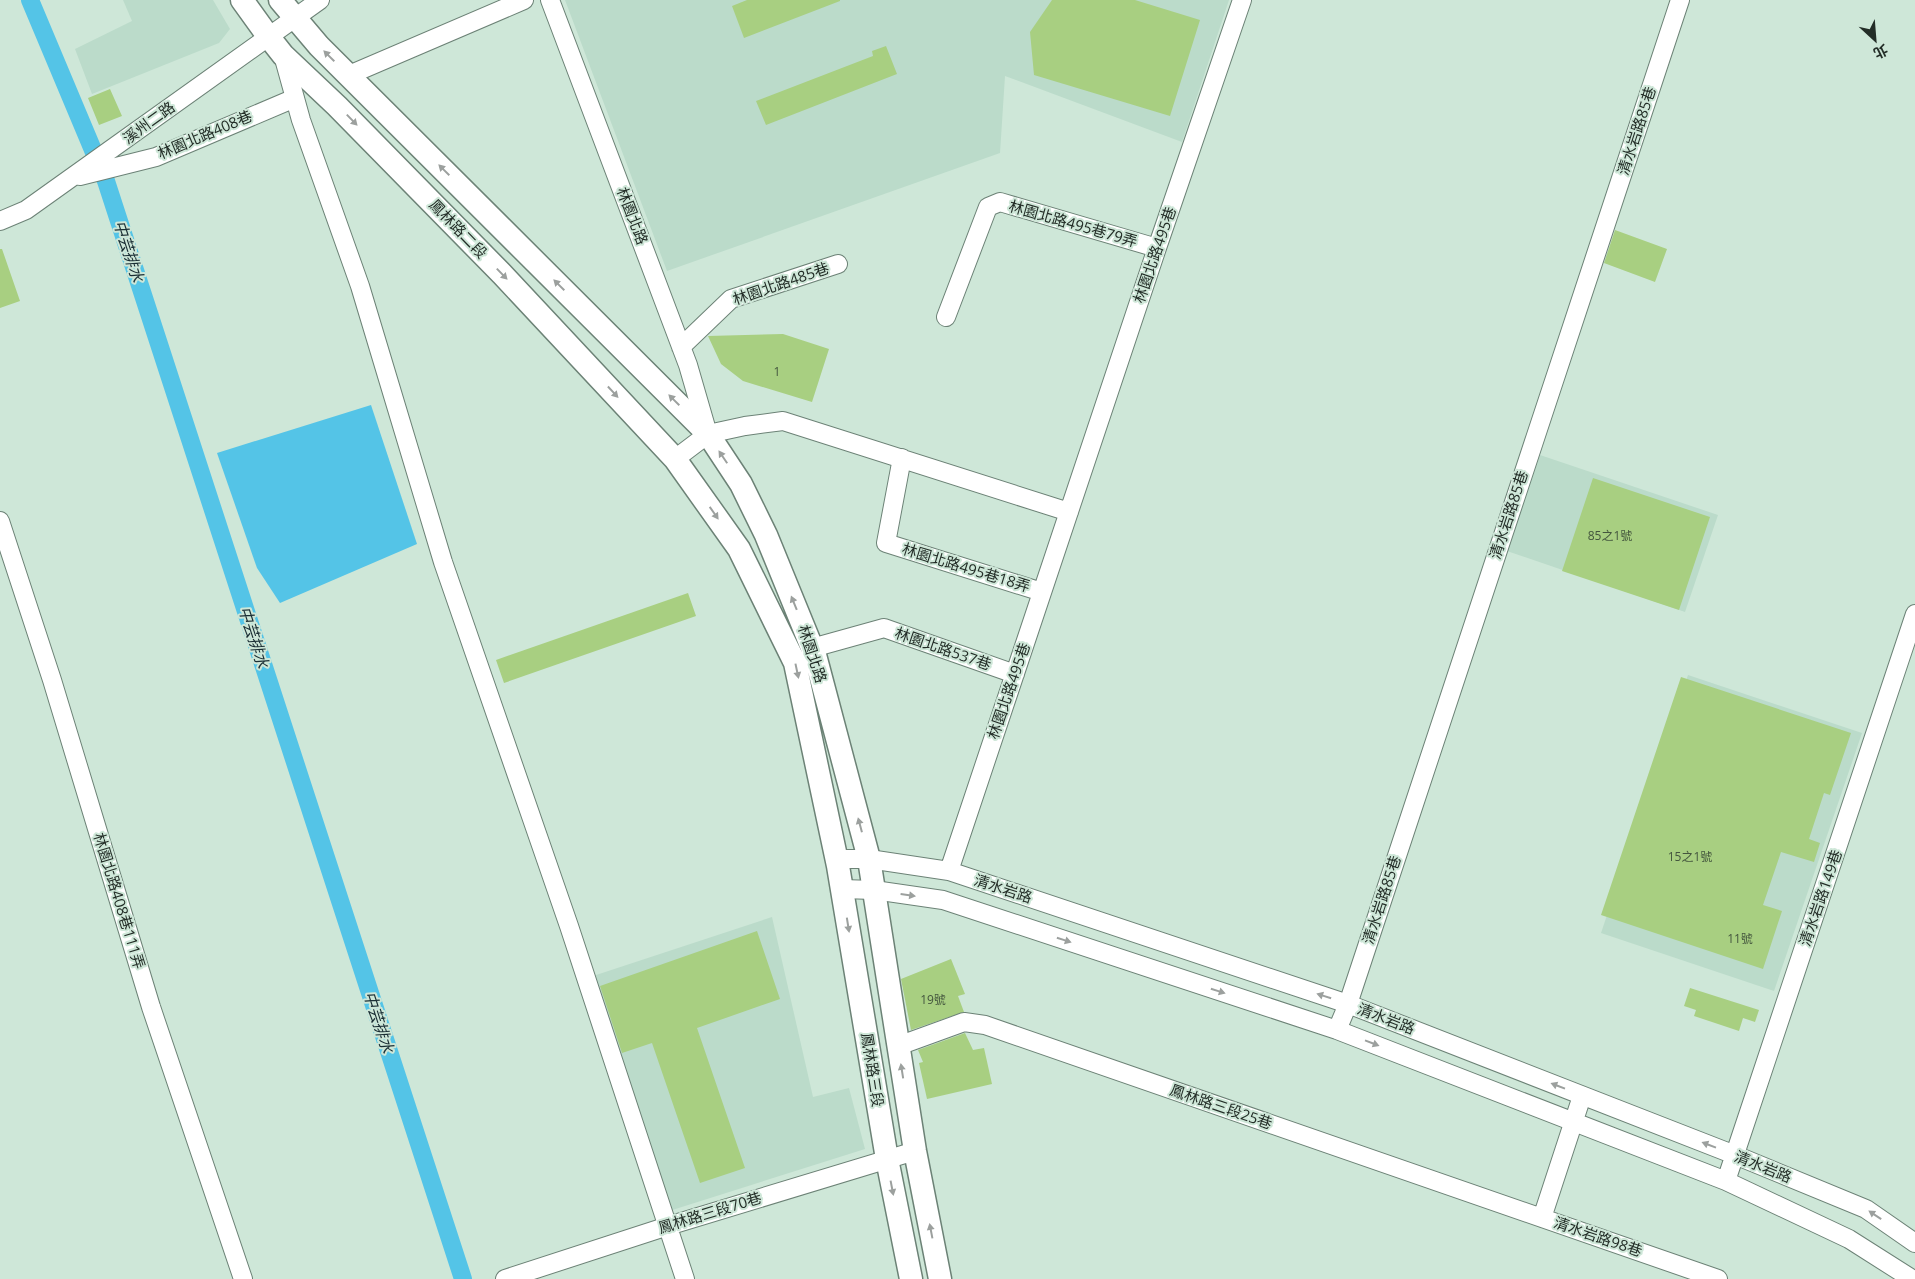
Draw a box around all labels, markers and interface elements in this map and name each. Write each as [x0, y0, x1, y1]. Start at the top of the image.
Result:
north arrow [1850, 15, 1900, 65]
text: 北 [1870, 41, 1891, 64]
one-way arrow [323, 50, 335, 62]
street label: 清水岩路85巷 [1612, 84, 1660, 178]
street label: 溪州二路 [118, 96, 179, 148]
street label: 林園北路408巷 [154, 105, 255, 163]
one-way arrow [345, 114, 357, 126]
one-way arrow [438, 164, 450, 176]
street label: 林園北路 [613, 184, 653, 247]
street label: 鳳林路二段 [425, 194, 492, 262]
street label: 林園北路495巷79弄 [1007, 195, 1140, 251]
street label: 林園北路495巷 [1128, 204, 1180, 306]
water label: 中芸排水 [109, 217, 150, 286]
street label: 林園北路485巷 [730, 257, 832, 309]
one-way arrow [496, 268, 508, 280]
one-way arrow [553, 279, 565, 291]
house number: 1 [774, 363, 780, 380]
one-way arrow [607, 386, 619, 398]
one-way arrow [668, 394, 680, 406]
one-way arrow [718, 450, 728, 463]
street label: 清水岩路85巷 [1484, 468, 1532, 562]
one-way arrow [709, 506, 719, 519]
house number: 85之1號 [1588, 527, 1632, 544]
street label: 林園北路495巷18弄 [900, 538, 1033, 596]
one-way arrow [790, 595, 797, 610]
water label: 中芸排水 [234, 603, 275, 672]
street label: 林園北路 [794, 622, 832, 685]
street label: 林園北路537巷 [892, 622, 994, 674]
street label: 林園北路495巷 [982, 640, 1034, 742]
one-way arrow [793, 664, 801, 679]
one-way arrow [855, 818, 863, 833]
street label: 林園北路408巷111弄 [90, 830, 150, 971]
street label: 清水岩路149巷 [1794, 847, 1846, 949]
house number: 15之1號 [1668, 848, 1712, 865]
street label: 清水岩路85巷 [1357, 853, 1405, 947]
street label: 清水岩路 [972, 869, 1035, 907]
one-way arrow [900, 891, 916, 899]
one-way arrow [844, 917, 852, 933]
house number: 11號 [1727, 930, 1753, 947]
one-way arrow [1056, 937, 1071, 944]
one-way arrow [1211, 987, 1226, 995]
water label: 中芸排水 [359, 988, 400, 1057]
house number: 19號 [920, 991, 946, 1008]
one-way arrow [1317, 992, 1332, 999]
street label: 清水岩路 [1355, 998, 1418, 1038]
street label: 鳳林路三段 [857, 1031, 889, 1108]
one-way arrow [1364, 1040, 1379, 1047]
one-way arrow [898, 1063, 906, 1079]
street label: 鳳林路三段25巷 [1167, 1079, 1275, 1133]
one-way arrow [1550, 1082, 1565, 1089]
one-way arrow [1702, 1141, 1716, 1149]
street label: 清水岩路 [1732, 1146, 1795, 1187]
one-way arrow [889, 1181, 897, 1197]
street label: 鳳林路三段70巷 [656, 1187, 764, 1237]
one-way arrow [1868, 1210, 1881, 1220]
street label: 清水岩路98巷 [1552, 1212, 1645, 1261]
one-way arrow [926, 1223, 934, 1239]

